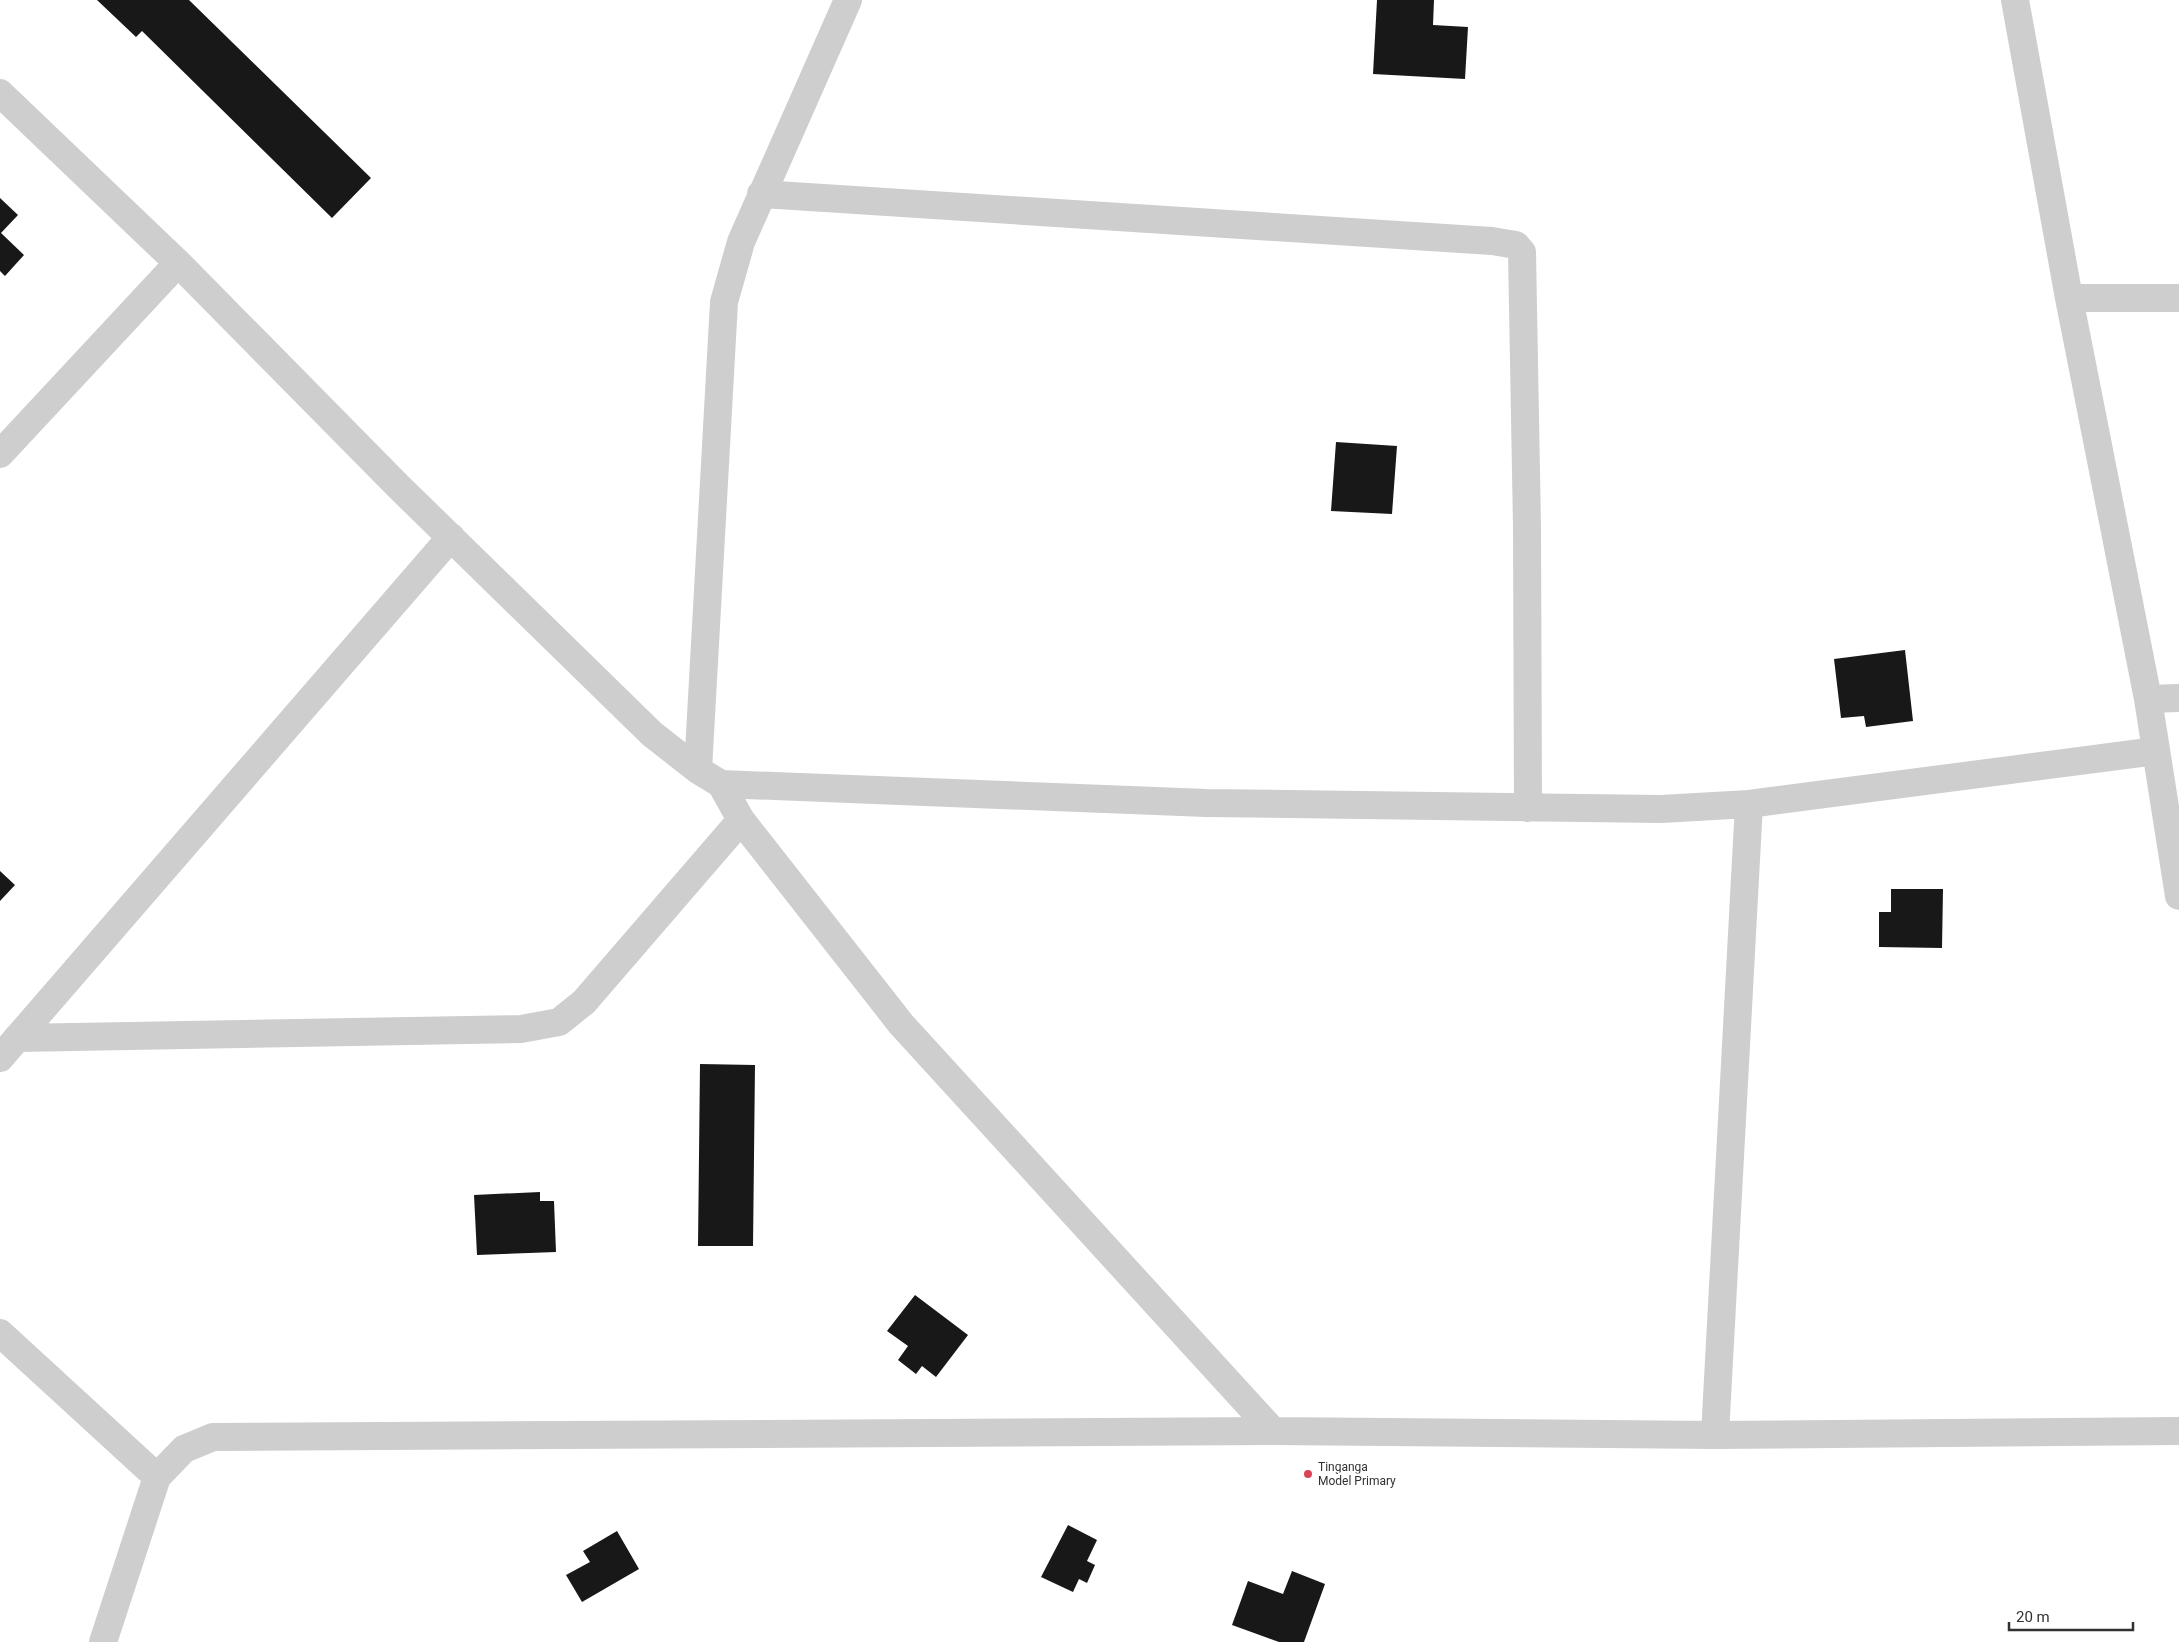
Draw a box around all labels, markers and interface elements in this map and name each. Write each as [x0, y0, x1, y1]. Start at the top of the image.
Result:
place label: Tinganga Model Primary [1318, 1460, 1396, 1488]
marker: Tinganga Model Primary [1302, 1468, 1314, 1480]
scale bar [2009, 1600, 2133, 1632]
text: 20 m [2016, 1608, 2050, 1626]

